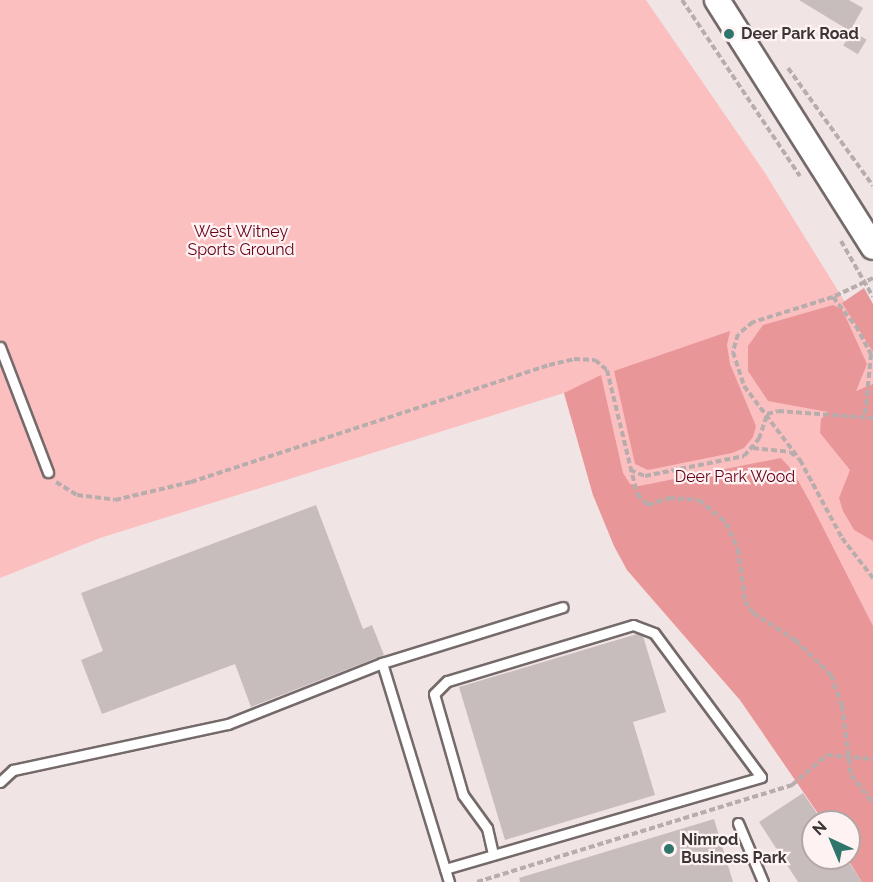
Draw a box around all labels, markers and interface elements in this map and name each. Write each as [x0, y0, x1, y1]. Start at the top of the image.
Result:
place label: Deer Park Road [741, 24, 859, 44]
marker: Deer Park Road [722, 27, 736, 41]
park label: West Witney Sports Ground [187, 222, 295, 260]
park label: Deer Park Wood [674, 467, 796, 487]
north arrow [801, 810, 861, 870]
text: N [809, 817, 831, 839]
place label: Nimrod Business Park [681, 830, 787, 868]
marker: Nimrod Business Park [662, 842, 676, 856]

